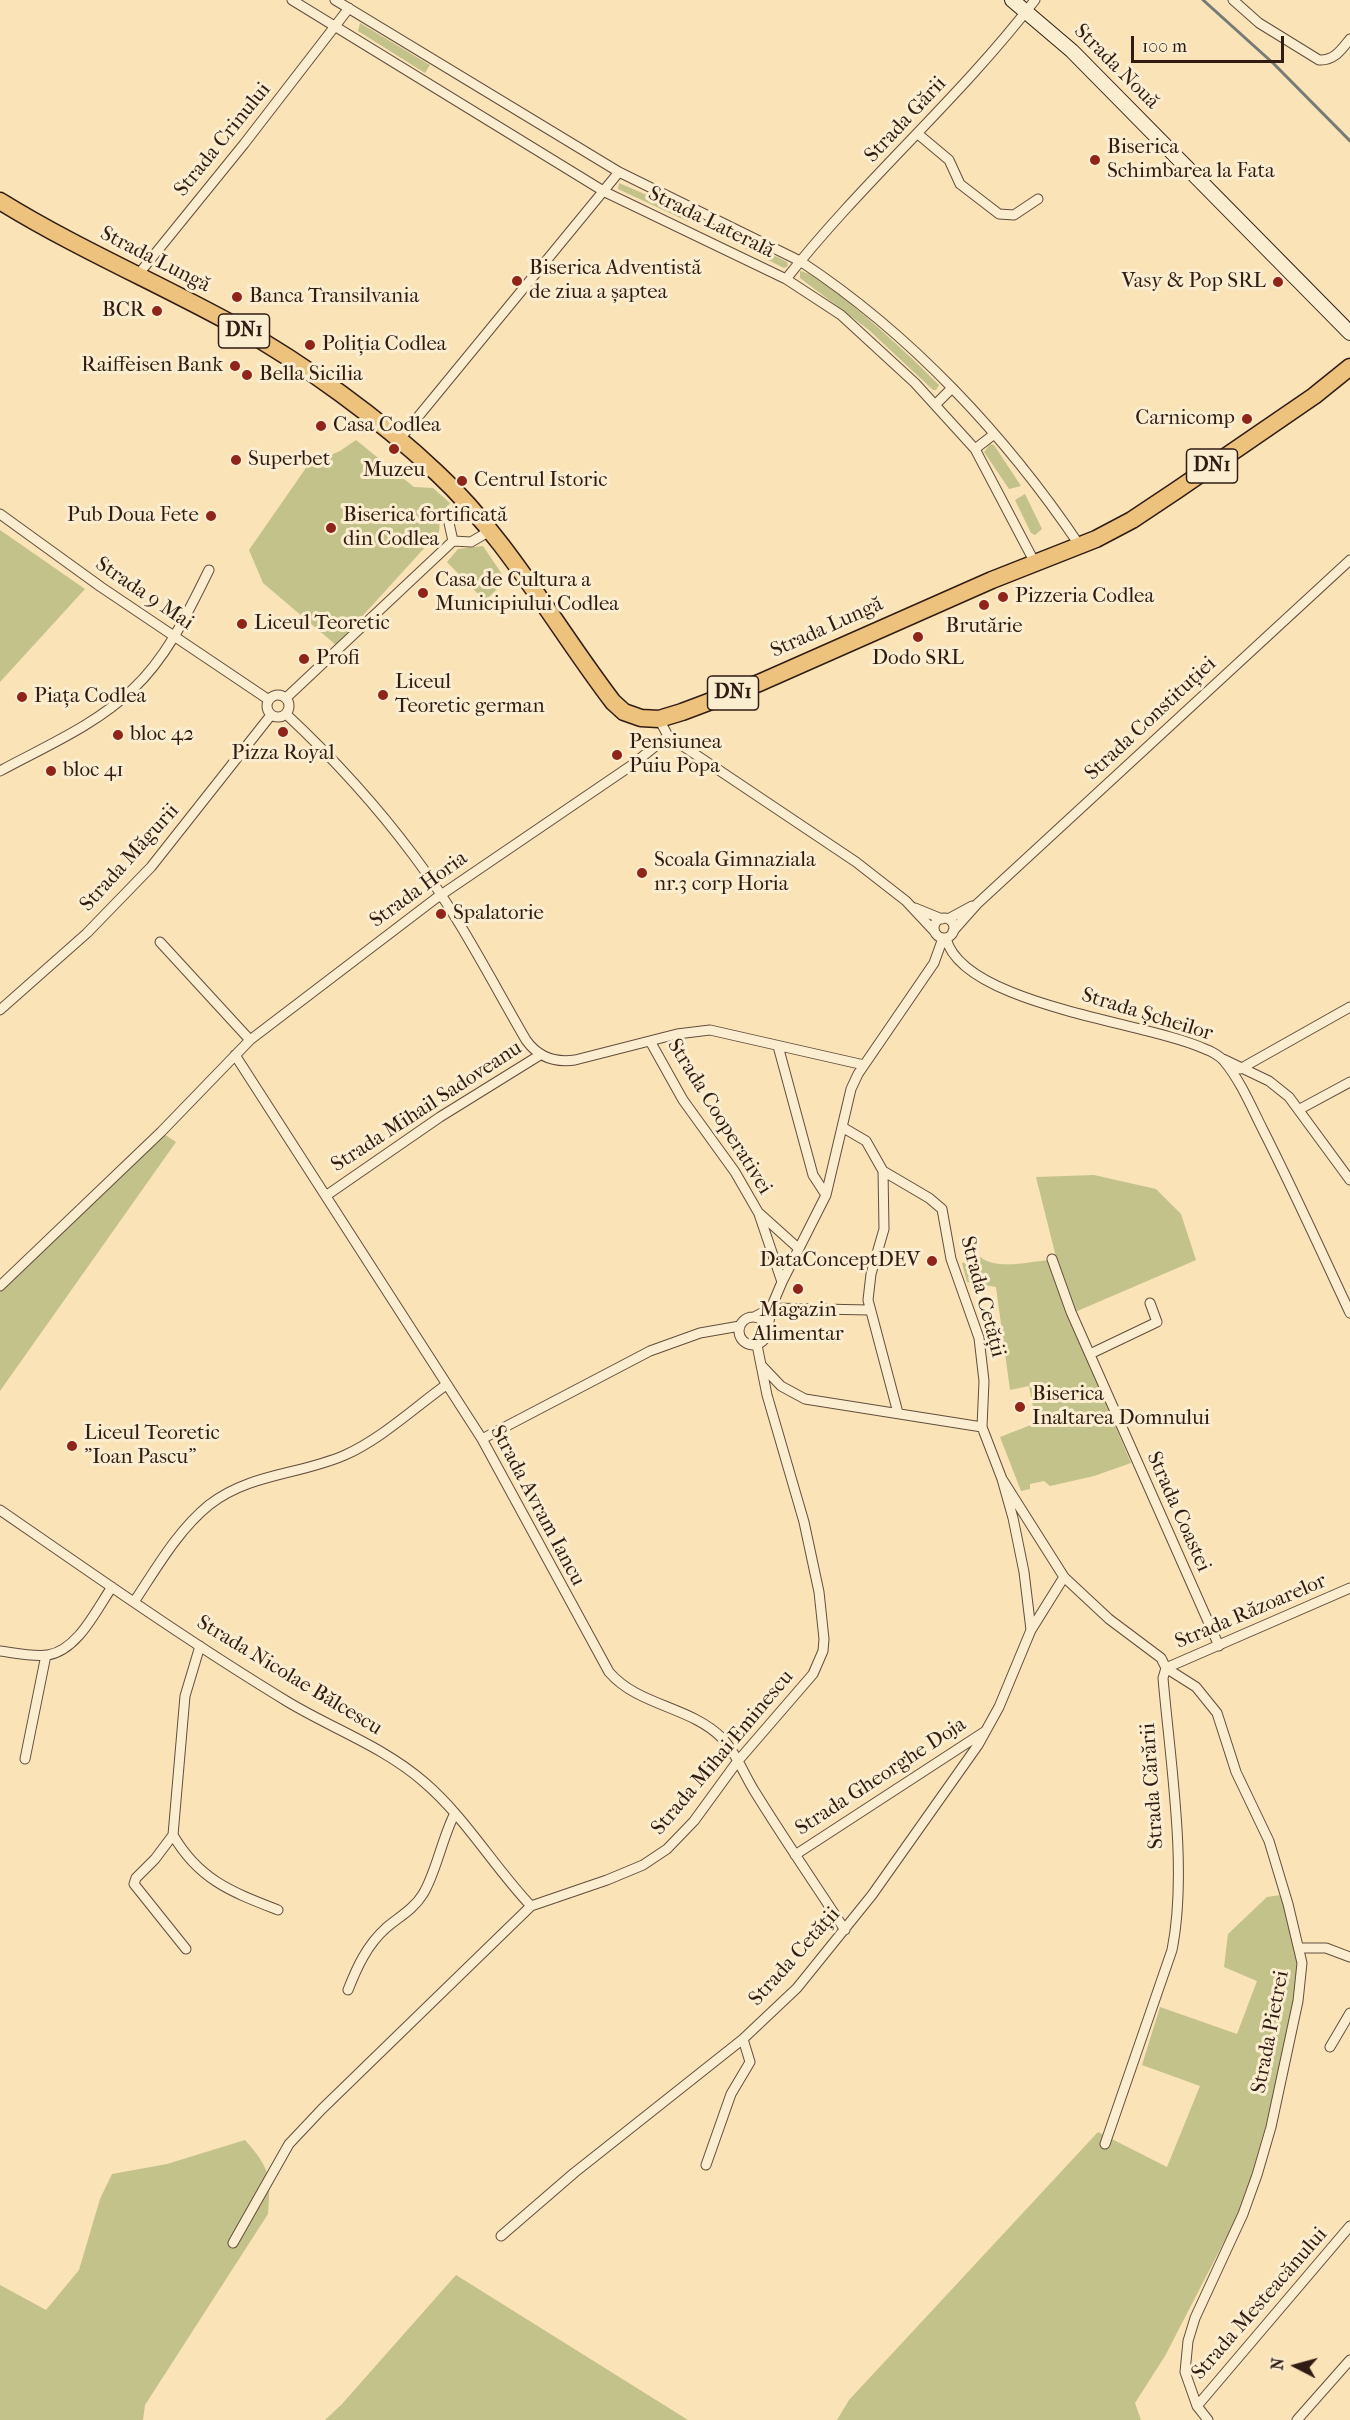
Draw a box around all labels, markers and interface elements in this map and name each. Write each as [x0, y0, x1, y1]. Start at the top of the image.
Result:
street label: Strada Nouă [1068, 19, 1164, 115]
scale bar [1134, 24, 1287, 62]
text: 100 m [1142, 36, 1187, 57]
street label: Strada Gării [860, 72, 952, 168]
street label: Strada Crinului [169, 78, 277, 202]
place label: Biserica Schimbarea la Fata [1107, 135, 1275, 185]
marker: Biserica Schimbarea la Fata [1088, 153, 1102, 167]
street label: Strada Laterală [644, 182, 778, 264]
street label: Strada Lungă [96, 221, 214, 299]
place label: Biserica Adventistă de ziua a șaptea [529, 256, 702, 306]
place label: Vasy & Pop SRL [1121, 269, 1266, 295]
marker: Biserica Adventistă de ziua a șaptea [510, 274, 524, 288]
marker: Vasy & Pop SRL [1271, 275, 1285, 289]
place label: Banca Transilvania [249, 284, 419, 310]
marker: Banca Transilvania [230, 290, 244, 304]
place label: BCR [102, 298, 145, 324]
marker: BCR [150, 304, 164, 318]
road number: DN1 [218, 314, 270, 348]
place label: Poliția Codlea [322, 332, 447, 358]
marker: Poliția Codlea [303, 338, 317, 352]
place label: Raiffeisen Bank [81, 353, 223, 379]
marker: Raiffeisen Bank [228, 359, 242, 373]
place label: Bella Sicilia [259, 362, 363, 388]
marker: Bella Sicilia [240, 368, 254, 382]
place label: Carnicomp [1135, 406, 1235, 432]
marker: Carnicomp [1240, 412, 1254, 426]
place label: Casa Codlea [333, 413, 441, 439]
marker: Casa Codlea [314, 419, 328, 433]
marker: Muzeu [387, 442, 401, 456]
place label: Superbet [248, 447, 330, 473]
road number: DN1 [1186, 449, 1238, 483]
marker: Superbet [229, 453, 243, 467]
place label: Muzeu [363, 458, 425, 484]
place label: Centrul Istoric [474, 468, 607, 494]
marker: Centrul Istoric [455, 474, 469, 488]
place label: Pub Doua Fete [67, 503, 199, 529]
place label: Biserica fortificată din Codlea [343, 503, 507, 553]
marker: Pub Doua Fete [204, 509, 218, 523]
marker: Biserica fortificată din Codlea [324, 521, 338, 535]
street label: Strada 9 Mai [90, 552, 198, 636]
place label: Casa de Cultura a Municipiului Codlea [435, 568, 619, 618]
place label: Pizzeria Codlea [1015, 584, 1154, 610]
marker: Casa de Cultura a Municipiului Codlea [416, 586, 430, 600]
marker: Pizzeria Codlea [996, 590, 1010, 604]
street label: Strada Lungă [767, 592, 887, 664]
marker: Brutărie [977, 598, 991, 612]
place label: Liceul Teoretic [254, 611, 390, 637]
place label: Brutărie [945, 614, 1023, 640]
marker: Liceul Teoretic [235, 617, 249, 631]
marker: Dodo SRL [911, 630, 925, 644]
place label: Profi [316, 646, 360, 672]
place label: Dodo SRL [872, 646, 964, 672]
marker: Profi [297, 652, 311, 666]
street label: Strada Constituției [1080, 652, 1222, 786]
place label: Liceul Teoretic german [395, 670, 545, 720]
road number: DN1 [708, 676, 758, 710]
place label: Piața Codlea [34, 684, 146, 710]
marker: Liceul Teoretic german [376, 688, 390, 702]
marker: Piața Codlea [15, 690, 29, 704]
place label: bloc 42 [130, 722, 194, 748]
marker: Pizza Royal [276, 725, 290, 739]
marker: bloc 42 [111, 728, 125, 742]
place label: Pensiunea Puiu Popa [629, 730, 722, 780]
place label: Pizza Royal [231, 741, 335, 767]
marker: Pensiunea Puiu Popa [610, 748, 624, 762]
place label: bloc 41 [63, 758, 124, 784]
marker: bloc 41 [44, 764, 58, 778]
street label: Strada Măgurii [75, 799, 185, 917]
street label: Strada Horia [365, 846, 473, 934]
place label: Scoala Gimnaziala nr.3 corp Horia [654, 848, 816, 898]
marker: Scoala Gimnaziala nr.3 corp Horia [635, 866, 649, 880]
place label: Spalatorie [453, 901, 544, 927]
marker: Spalatorie [434, 907, 448, 921]
street label: Strada Șcheilor [1078, 983, 1216, 1047]
street label: Strada Cooperativei [661, 1035, 777, 1199]
street label: Strada Mihail Sadoveanu [327, 1036, 527, 1178]
street label: Strada Cetății [954, 1234, 1010, 1360]
place label: DataConceptDEV [759, 1248, 920, 1274]
marker: DataConceptDEV [925, 1254, 939, 1268]
marker: Magazin Alimentar [791, 1282, 805, 1296]
place label: Magazin Alimentar [752, 1298, 844, 1348]
place label: Biserica Inaltarea Domnului [1032, 1382, 1210, 1432]
marker: Biserica Inaltarea Domnului [1013, 1400, 1027, 1414]
place label: Liceul Teoretic "Ioan Pascu" [84, 1421, 220, 1471]
street label: Strada Avram Iancu [484, 1421, 590, 1591]
marker: Liceul Teoretic "Ioan Pascu" [65, 1439, 79, 1453]
street label: Strada Coastei [1140, 1448, 1216, 1576]
street label: Strada Răzoarelor [1172, 1569, 1330, 1655]
street label: Strada Nicolae Bălcescu [192, 1611, 386, 1741]
street label: Strada Mihai Eminescu [646, 1665, 800, 1841]
street label: Strada Gheorghe Doja [791, 1712, 971, 1842]
street label: Strada Cărării [1136, 1722, 1170, 1850]
street label: Strada Cetății [744, 1902, 846, 2012]
street label: Strada Pietrei [1247, 1968, 1295, 2096]
street label: Strada Mesteacănului [1187, 2223, 1333, 2385]
north arrow [1266, 2336, 1326, 2396]
text: N [1268, 2357, 1288, 2371]

